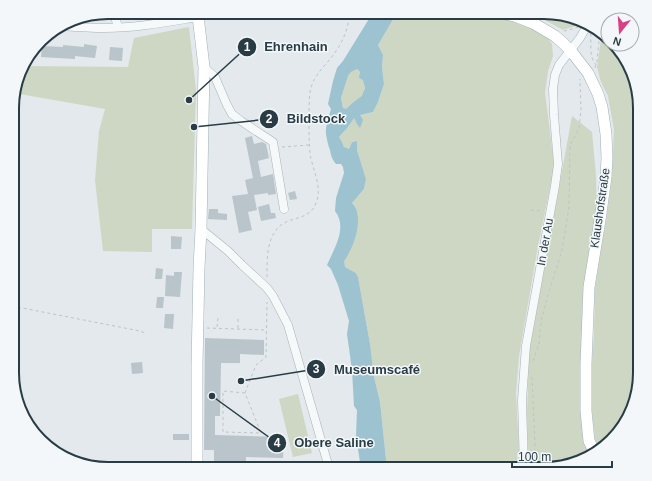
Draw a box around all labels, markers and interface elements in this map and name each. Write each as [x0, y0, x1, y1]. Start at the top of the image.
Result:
north arrow [600, 12, 640, 52]
callout: Ehrenhain [237, 34, 336, 59]
text: N [611, 35, 623, 48]
text: Ehrenhain [264, 39, 328, 54]
text: 1 [244, 40, 251, 54]
callout: Bildstock [259, 106, 353, 131]
text: Bildstock [287, 111, 346, 126]
text: 2 [266, 112, 273, 126]
street label: Klaushofstraße [587, 167, 613, 249]
street label: In der Au [534, 217, 556, 267]
callout: Museumscafé [306, 357, 428, 382]
text: 3 [313, 362, 320, 376]
text: Museumscafé [334, 362, 420, 377]
callout: Obere Saline [267, 430, 382, 455]
text: Obere Saline [294, 435, 374, 450]
text: 4 [274, 436, 281, 450]
scale bar [512, 443, 612, 469]
text: 100 m [518, 450, 551, 464]

